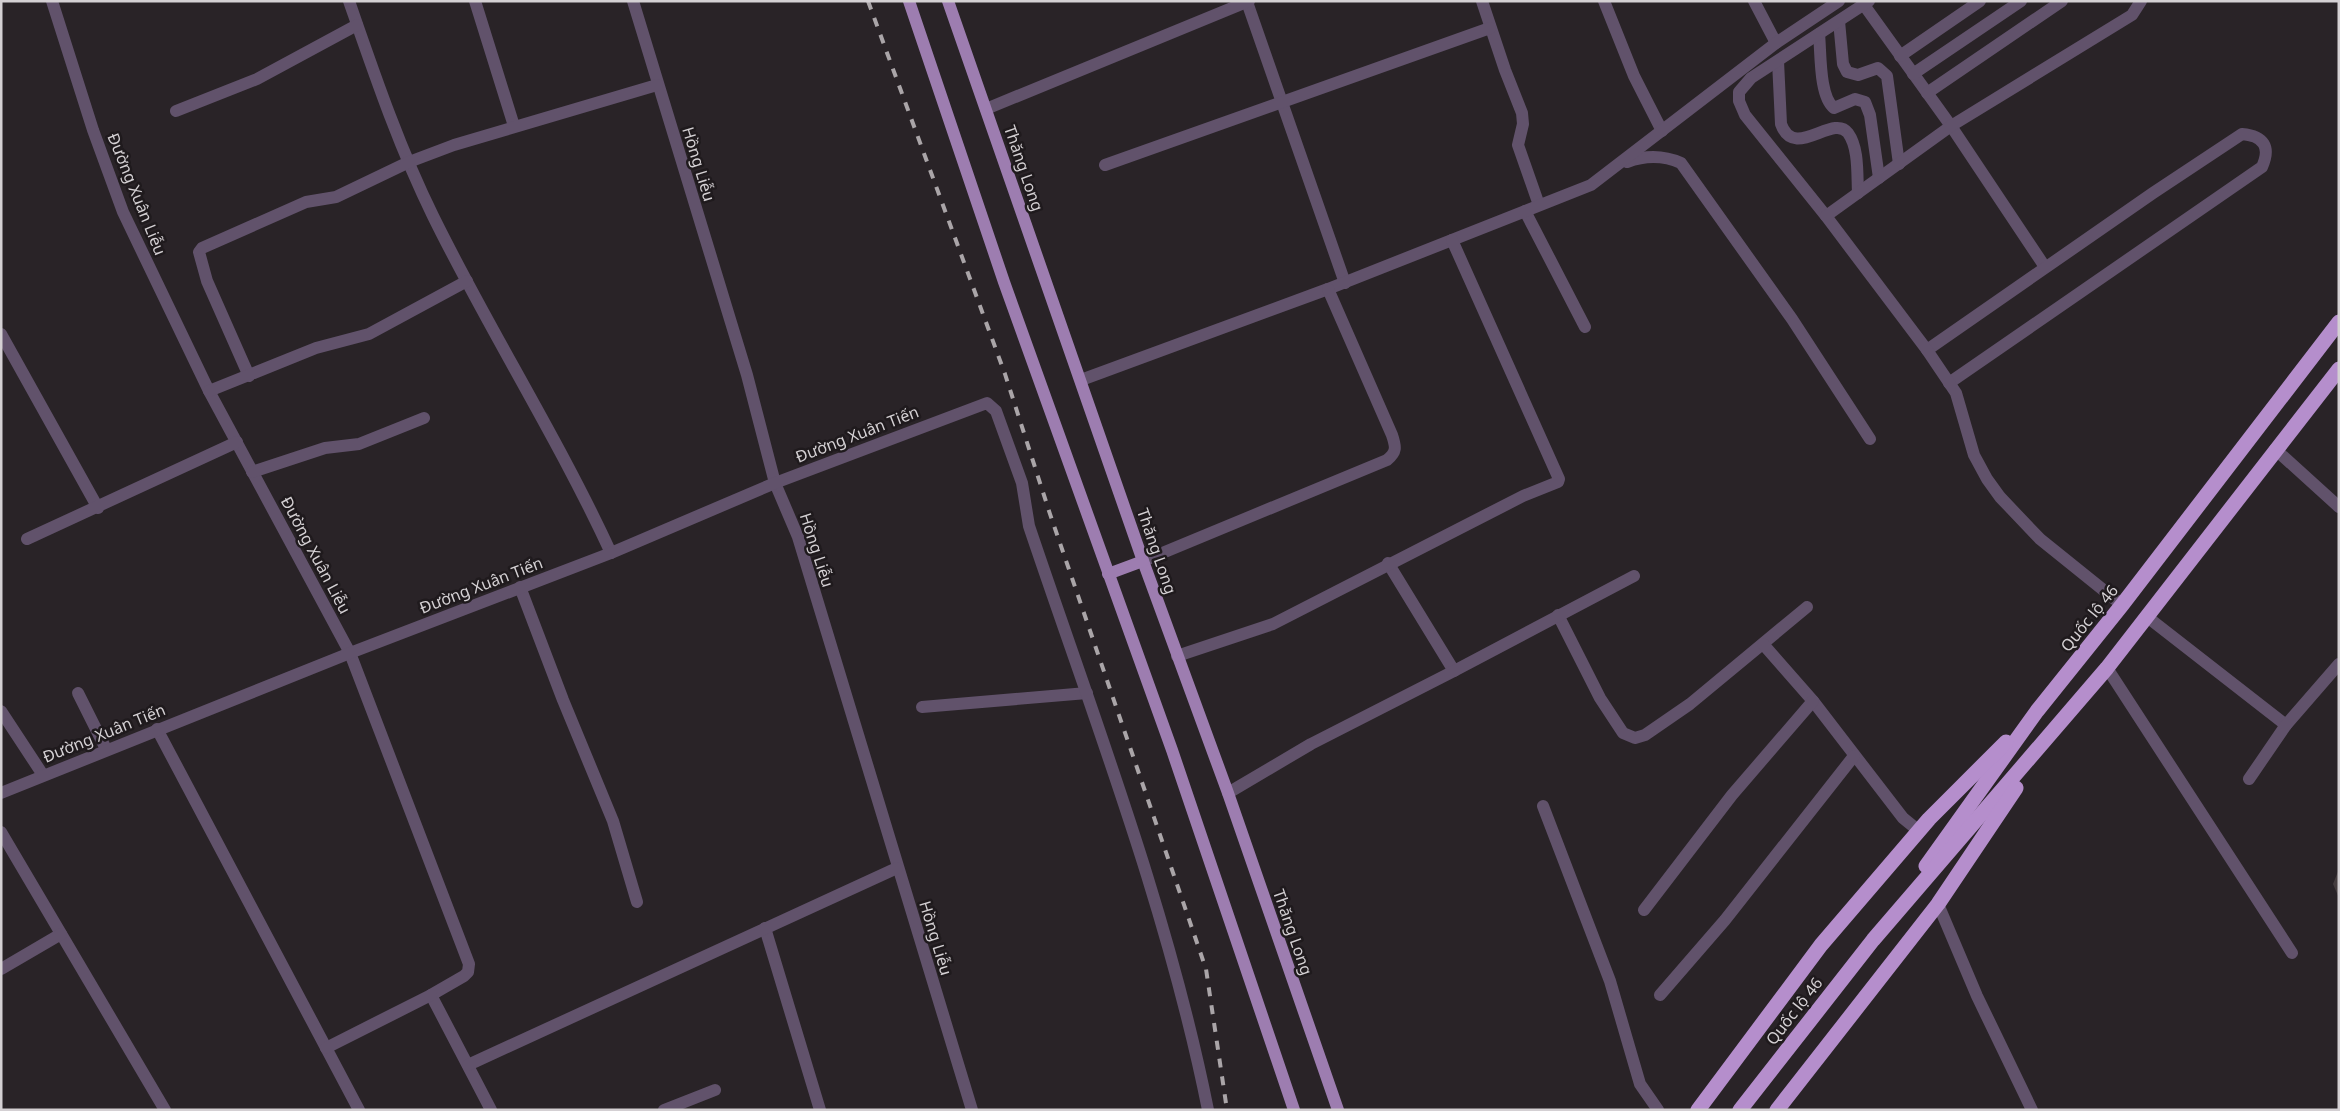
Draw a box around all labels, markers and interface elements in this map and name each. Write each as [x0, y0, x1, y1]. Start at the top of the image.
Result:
street label: Thăng Long [999, 122, 1049, 214]
street label: Hồng Liễu [677, 124, 721, 204]
street label: Đường Xuân Liễu [102, 130, 172, 258]
street label: Đường Xuân Tiến [792, 400, 922, 468]
street label: Đường Xuân Liễu [276, 492, 356, 618]
street label: Thăng Long [1132, 505, 1182, 597]
street label: Hồng Liễu [795, 510, 839, 590]
street label: Đường Xuân Tiến [416, 551, 546, 619]
street label: Quốc lộ 46 [2055, 580, 2123, 656]
street label: Đường Xuân Tiến [39, 698, 169, 768]
street label: Thăng Long [1268, 886, 1318, 978]
street label: Hồng Liễu [914, 898, 958, 978]
street label: Quốc lộ 46 [1761, 973, 1827, 1049]

